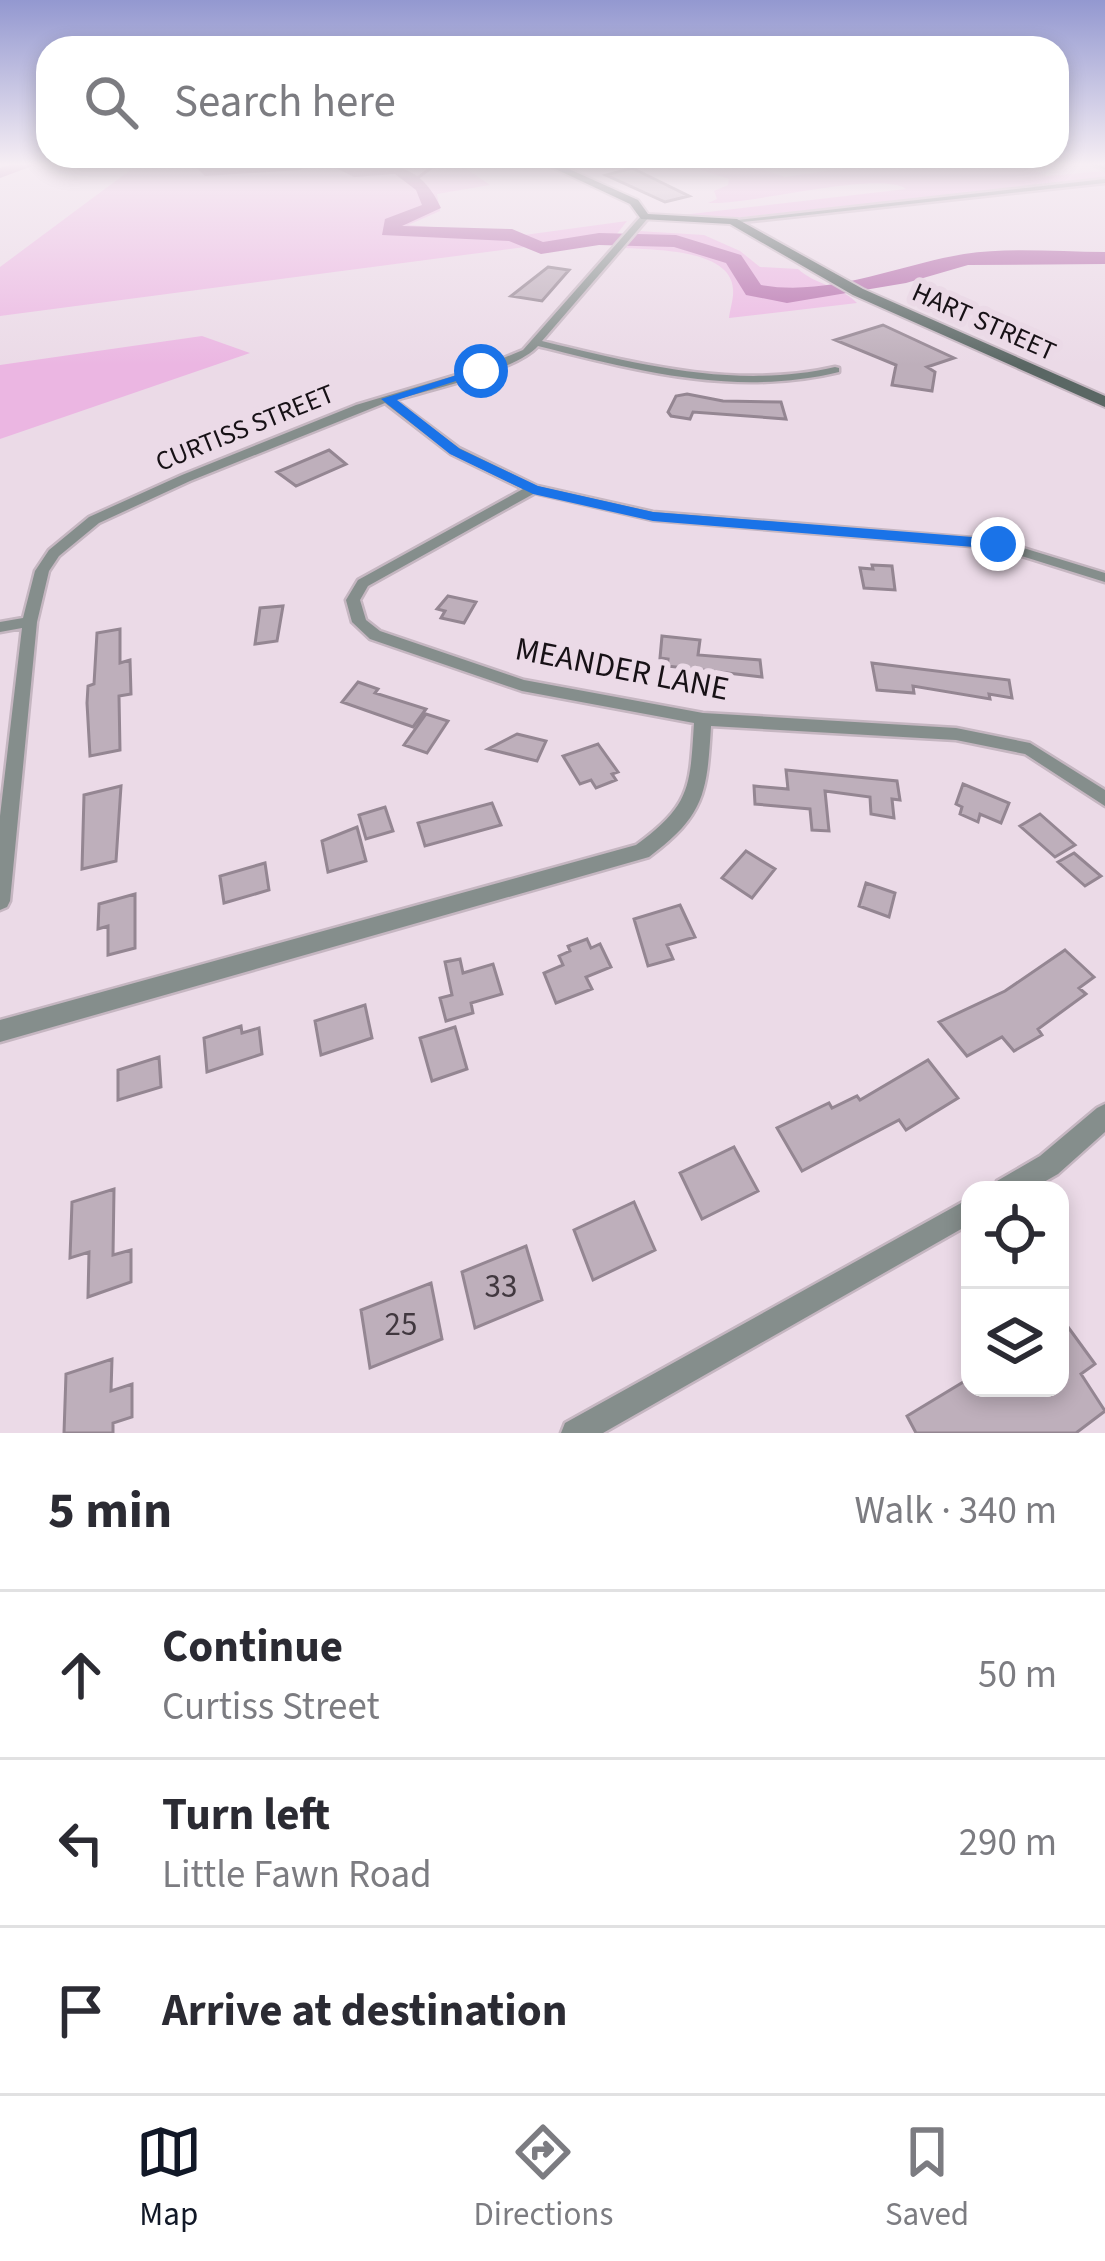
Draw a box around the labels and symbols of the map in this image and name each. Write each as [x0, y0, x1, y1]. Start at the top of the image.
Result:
street label: HART STREET [906, 273, 1062, 371]
route start [454, 344, 508, 398]
street label: CURTISS STREET [150, 374, 340, 482]
route end [971, 517, 1025, 571]
street label: MEANDER LANE [511, 625, 733, 713]
house number: 33 [485, 1263, 517, 1310]
house number: 25 [385, 1301, 417, 1348]

